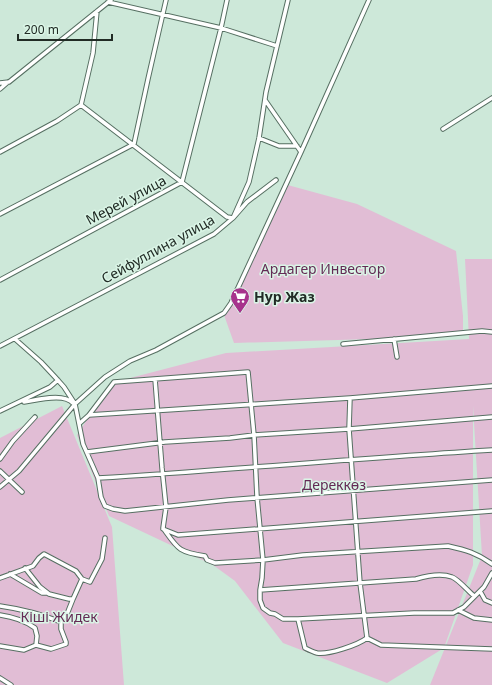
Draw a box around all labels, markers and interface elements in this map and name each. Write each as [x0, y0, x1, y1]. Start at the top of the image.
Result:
scale bar [18, 16, 112, 42]
text: 200 m [24, 21, 59, 38]
street label: Мерей улица [82, 170, 169, 229]
street label: Сейфуллина улица [98, 210, 218, 288]
park label: Ардагер Инвестор [261, 259, 385, 278]
supermarket icon: Нур Жаз [229, 286, 251, 314]
place label: Нур Жаз [254, 287, 315, 306]
park label: Дереккөз [302, 475, 366, 494]
park label: Кіші Жидек [20, 607, 98, 626]

